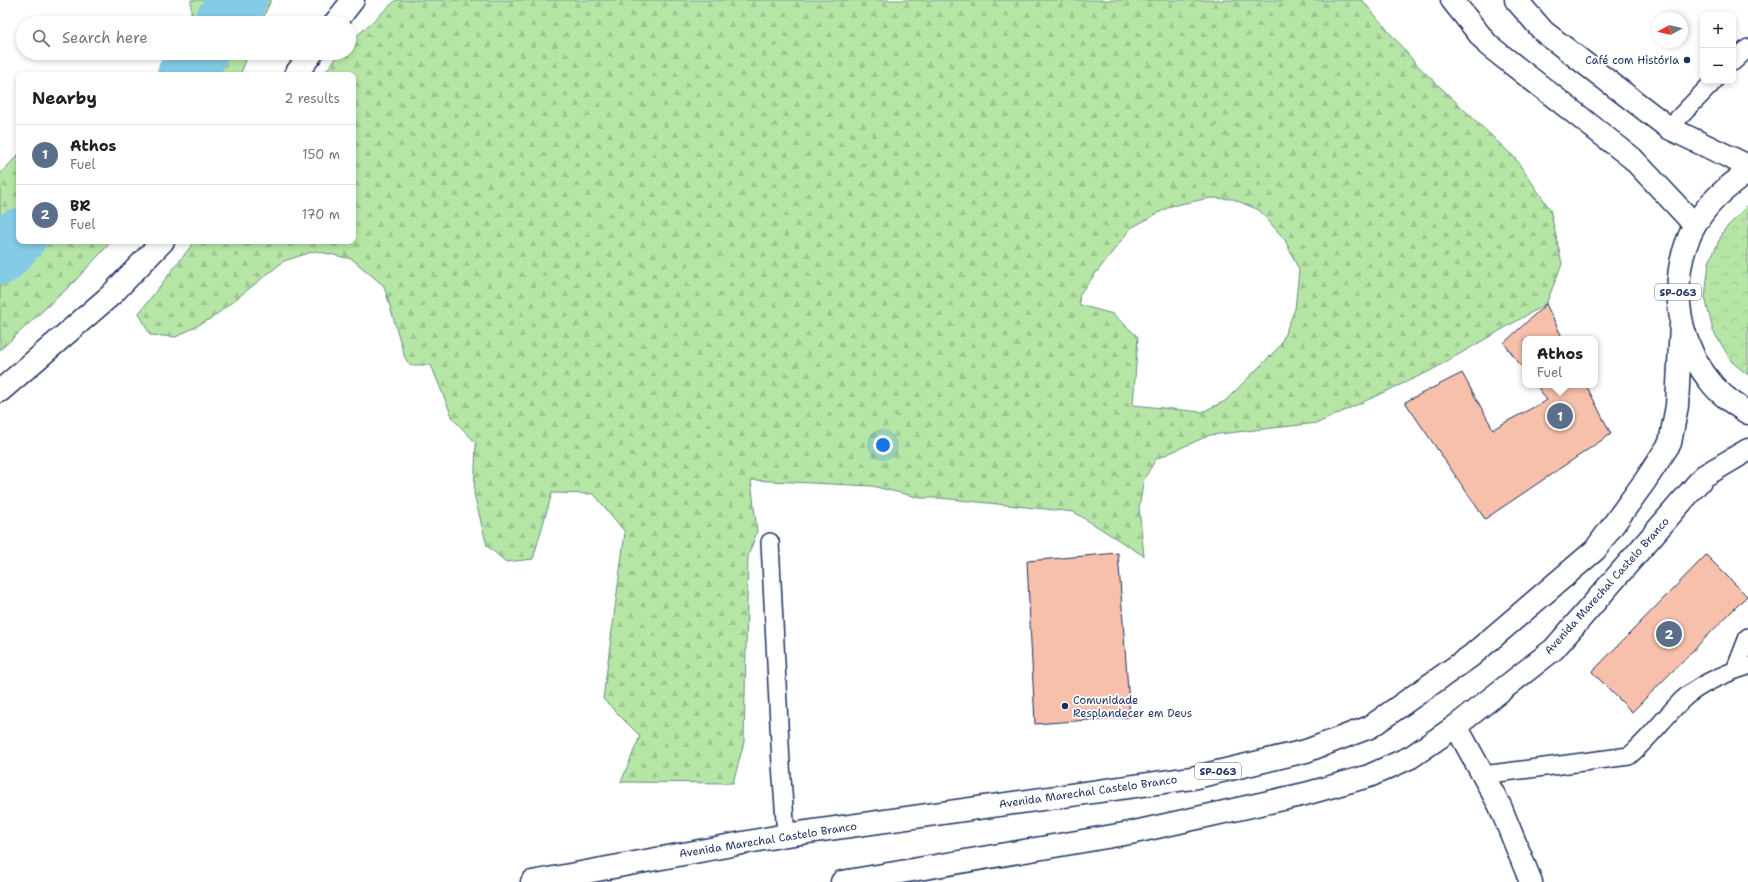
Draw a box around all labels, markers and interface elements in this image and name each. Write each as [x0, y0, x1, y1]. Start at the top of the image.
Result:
north arrow [1652, 12, 1688, 48]
map controls [1700, 12, 1736, 84]
button: + [1700, 12, 1736, 48]
search box [16, 16, 356, 60]
icon: search [30, 27, 52, 49]
text: Search here [62, 28, 148, 48]
button: − [1700, 48, 1736, 84]
place label: Café com História [1585, 53, 1679, 68]
marker: Café com História [1682, 55, 1692, 65]
text: Nearby [32, 87, 97, 109]
text: 2 results [284, 90, 340, 107]
text: Athos [70, 136, 116, 156]
text: 1 [42, 146, 48, 163]
text: 150 m [302, 146, 340, 163]
text: Fuel [70, 156, 95, 173]
text: BR [70, 196, 91, 216]
text: 2 [40, 206, 50, 223]
text: 170 m [302, 206, 340, 223]
text: Fuel [70, 216, 95, 233]
road number: SP-063 [1655, 284, 1701, 300]
popup [1522, 336, 1598, 388]
text: Athos [1537, 344, 1583, 364]
text: Fuel [1537, 364, 1562, 381]
pin: 1 [1547, 401, 1573, 431]
your location [873, 435, 893, 455]
street label: Avenida Marechal Castelo Branco [1541, 514, 1673, 658]
pin: 2 [1656, 619, 1682, 649]
place label: Comunidade Resplandecer em Deus [1073, 693, 1192, 721]
marker: Comunidade Resplandecer em Deus [1060, 701, 1070, 711]
road number: SP-063 [1195, 763, 1241, 779]
street label: Avenida Marechal Castelo Branco [998, 772, 1178, 812]
street label: Avenida Marechal Castelo Branco [678, 818, 858, 861]

